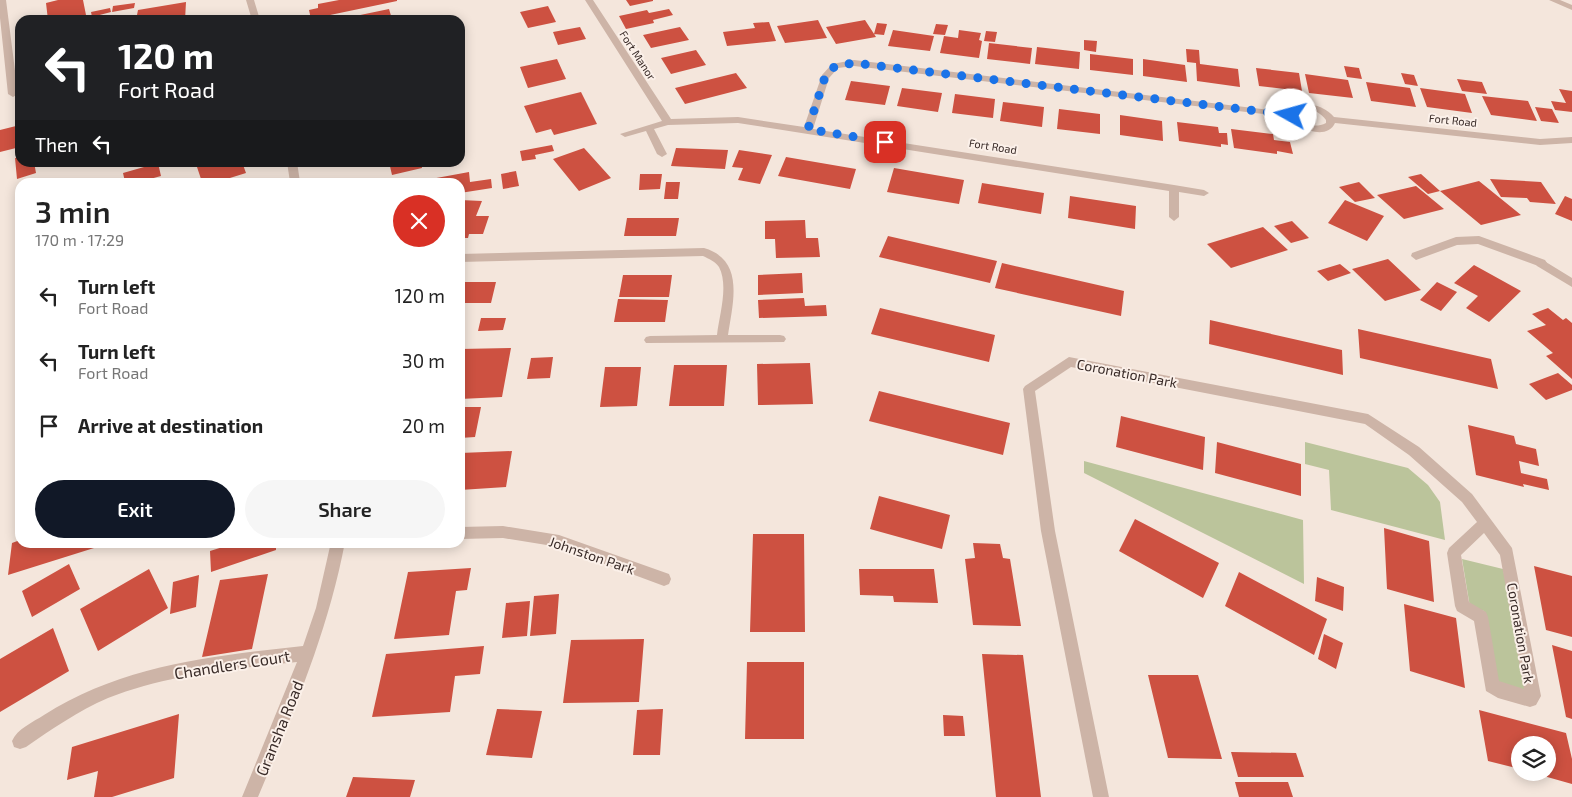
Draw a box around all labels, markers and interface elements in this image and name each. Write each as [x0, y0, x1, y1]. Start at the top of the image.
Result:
street label: Fort Manor [617, 28, 659, 82]
text: 120 m [118, 34, 214, 76]
icon: left [35, 35, 100, 100]
text: Fort Road [118, 76, 215, 102]
position arrow [1264, 88, 1316, 140]
street label: Fort Road [1428, 111, 1478, 129]
pin [864, 121, 906, 163]
icon: arrive [871, 128, 899, 156]
icon: left [88, 130, 116, 158]
text: Then [35, 133, 78, 156]
street label: Fort Road [968, 136, 1018, 156]
text: 3 min [35, 193, 111, 229]
button: close [393, 195, 445, 247]
text: 170 m · 17:29 [35, 230, 124, 249]
text: Turn left [78, 275, 155, 298]
icon: left [35, 282, 63, 310]
text: 120 m [394, 284, 445, 307]
text: Fort Road [78, 298, 148, 317]
text: Turn left [78, 340, 155, 363]
icon: left [35, 347, 63, 375]
text: 30 m [402, 349, 445, 372]
street label: Coronation Park [1075, 355, 1179, 391]
text: Fort Road [78, 363, 148, 382]
icon: arrive [35, 412, 63, 440]
text: Arrive at destination [78, 414, 263, 437]
text: 20 m [402, 414, 445, 437]
button: Exit [35, 480, 235, 538]
button: Share [245, 480, 445, 538]
street label: Johnston Park [547, 532, 637, 578]
street label: Coronation Park [1504, 581, 1538, 685]
street label: Chandlers Court [173, 645, 291, 683]
street label: Gransha Road [251, 678, 307, 778]
map controls [1511, 736, 1556, 781]
button: layers [1511, 736, 1556, 781]

